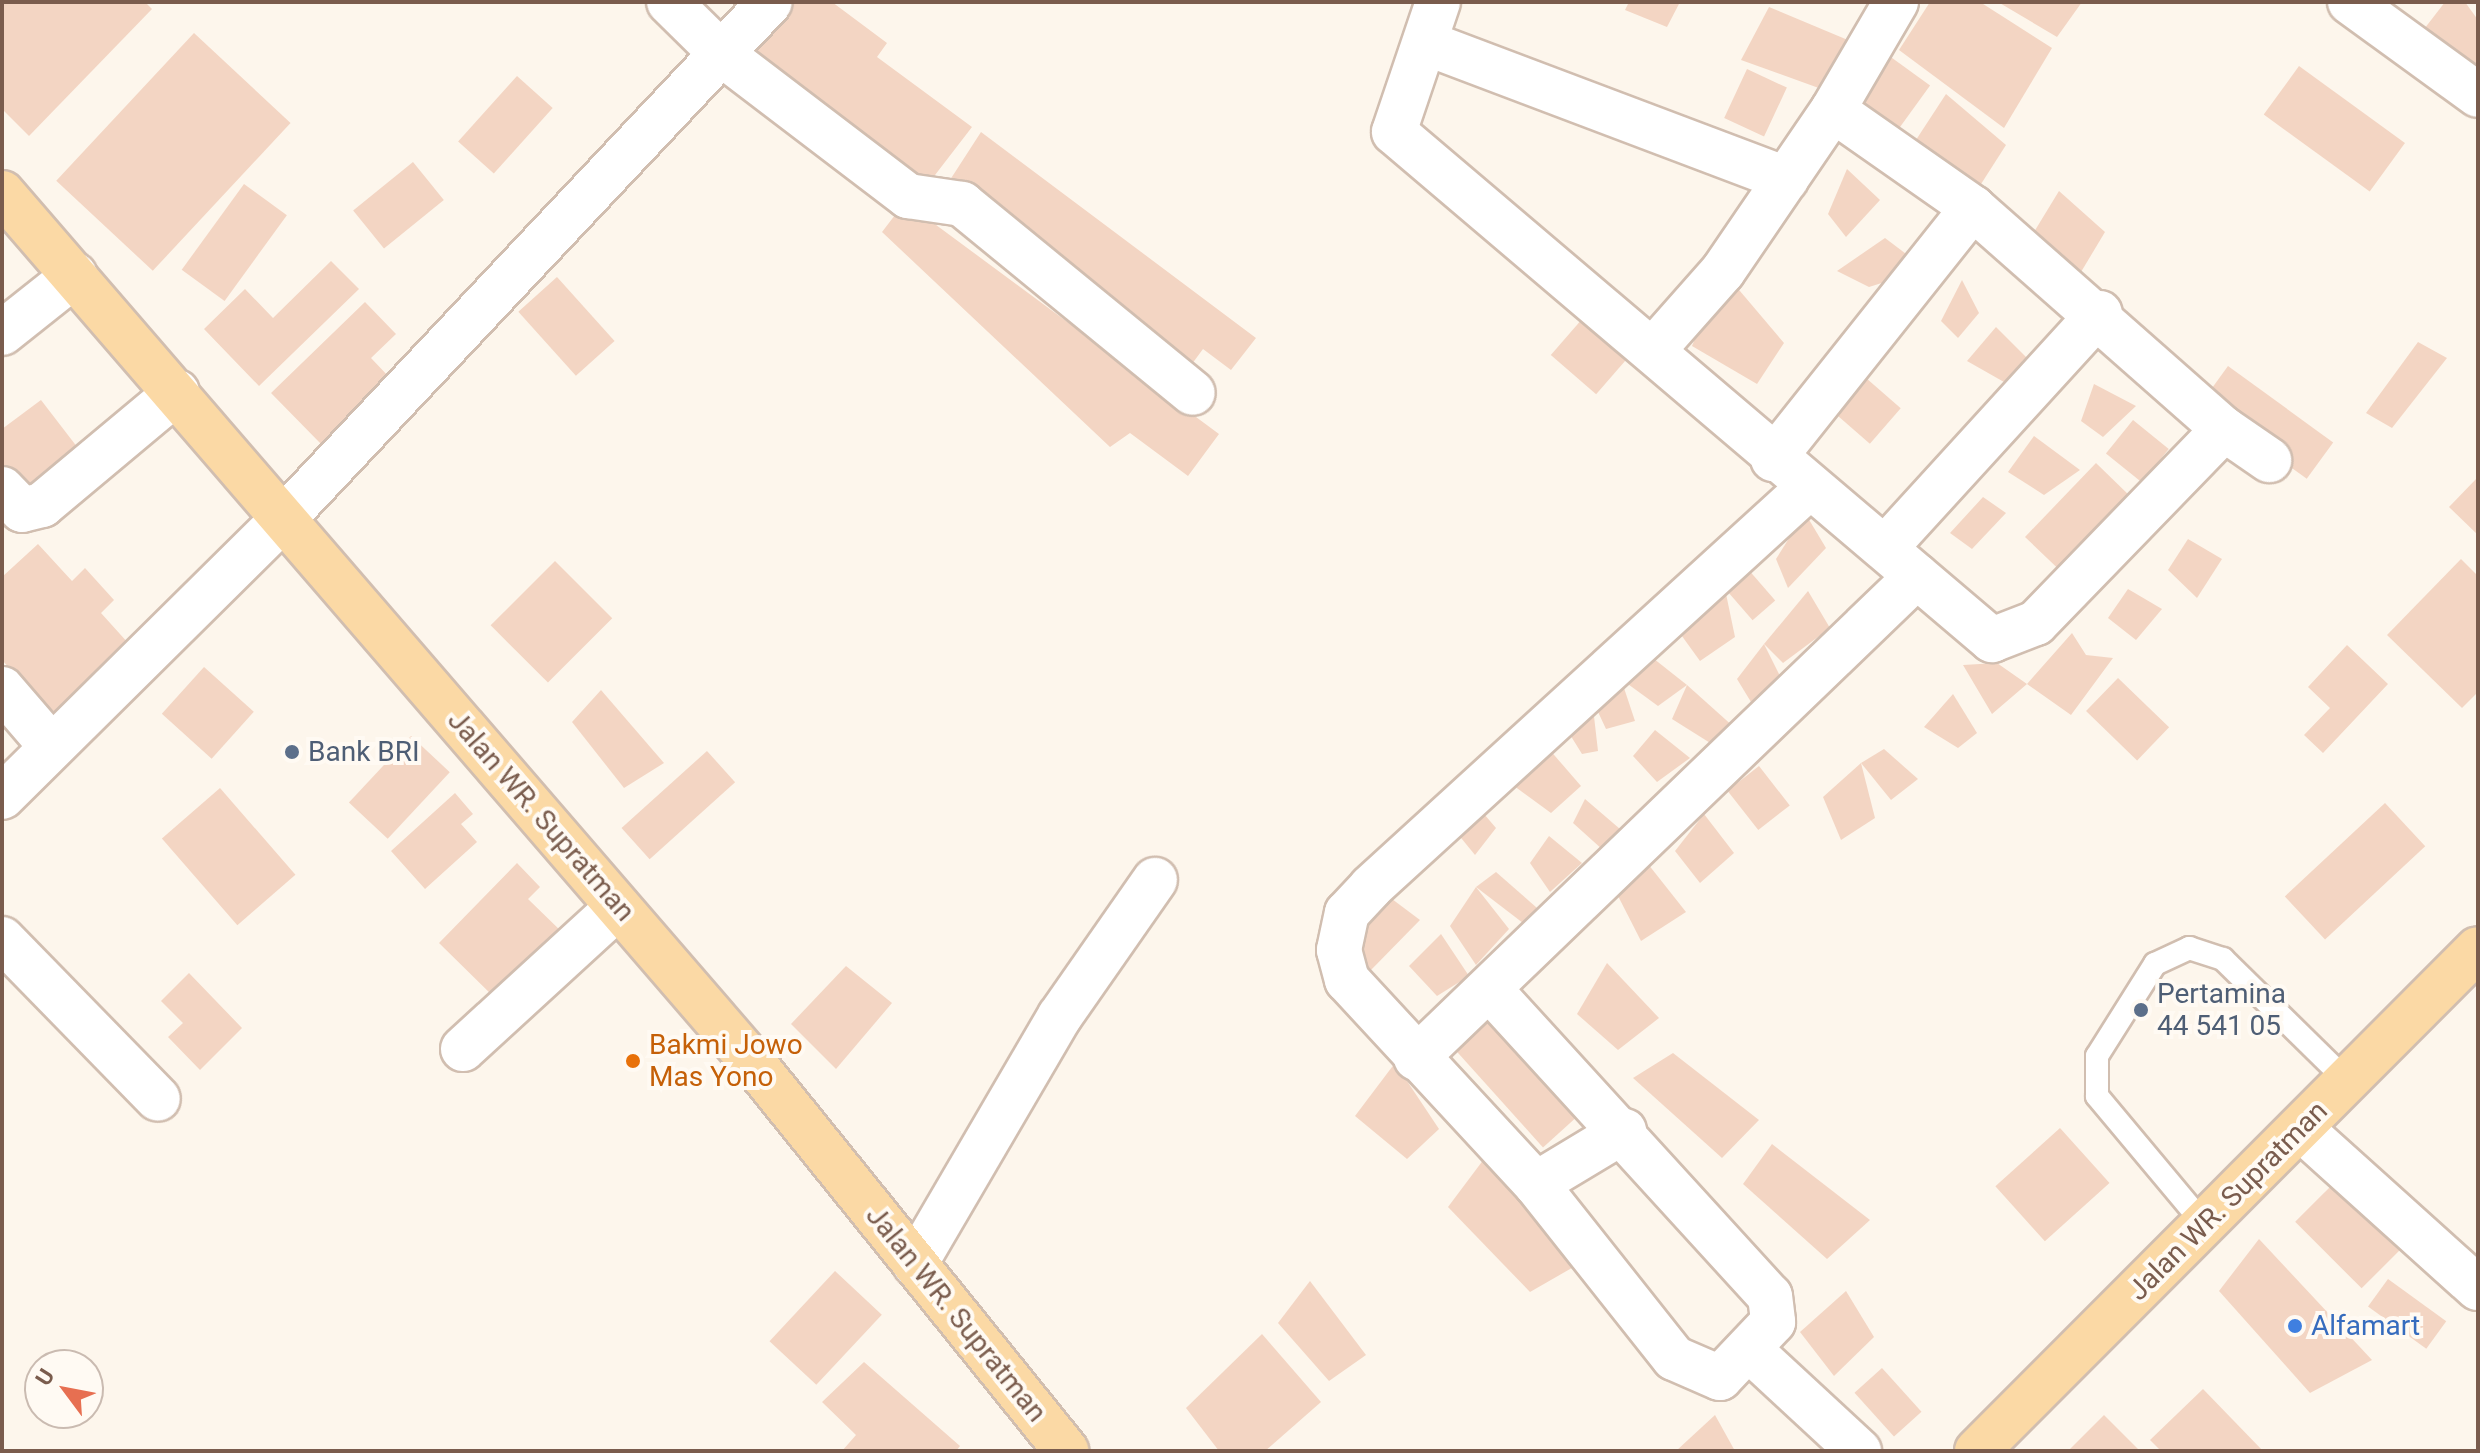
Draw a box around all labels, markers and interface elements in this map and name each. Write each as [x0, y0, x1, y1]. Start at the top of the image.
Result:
street label: Jalan WR. Supratman [440, 704, 642, 928]
place label: Bank BRI [308, 735, 420, 769]
marker: Bank BRI [283, 743, 301, 761]
place label: Pertamina 44 541 05 [2157, 977, 2286, 1043]
marker: Pertamina 44 541 05 [2132, 1001, 2150, 1019]
place label: Bakmi Jowo Mas Yono [649, 1028, 803, 1094]
marker: Bakmi Jowo Mas Yono [624, 1052, 642, 1070]
street label: Jalan WR. Supratman [2121, 1094, 2335, 1308]
street label: Jalan WR. Supratman [859, 1199, 1053, 1429]
place label: Alfamart [2311, 1309, 2420, 1343]
marker: Alfamart [2286, 1317, 2304, 1335]
north arrow [24, 1349, 104, 1429]
text: U [30, 1364, 59, 1390]

